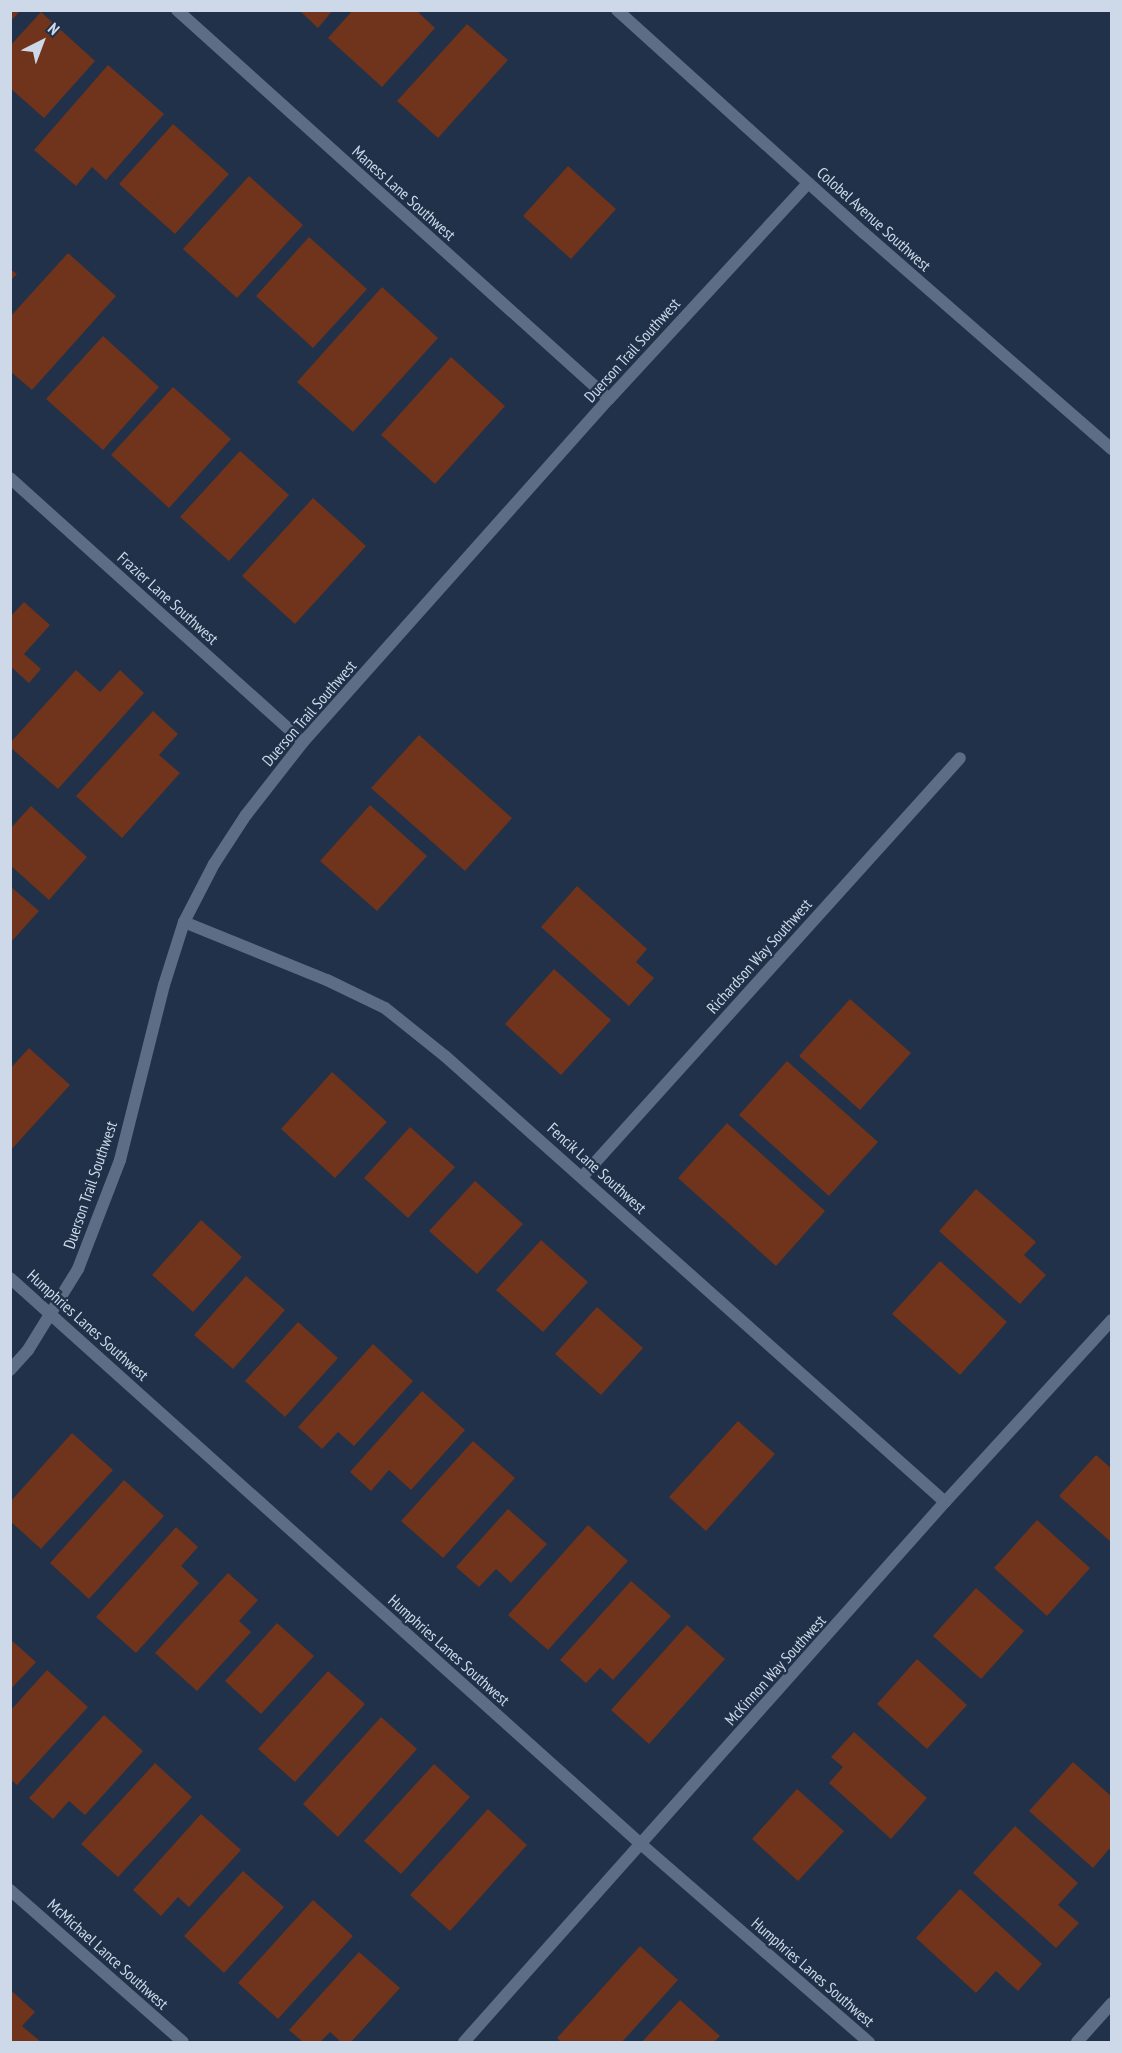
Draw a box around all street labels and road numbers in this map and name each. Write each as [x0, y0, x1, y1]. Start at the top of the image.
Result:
street label: Maness Lane Southwest [348, 142, 460, 244]
street label: Colobel Avenue Southwest [813, 163, 935, 275]
street label: Duerson Trail Southwest [580, 294, 684, 406]
street label: Frazier Lane Southwest [114, 548, 222, 648]
street label: Duerson Trail Southwest [258, 656, 360, 770]
street label: Richardson Way Southwest [702, 895, 816, 1017]
street label: Duerson Trail Southwest [59, 1118, 121, 1252]
street label: Fencik Lane Southwest [543, 1118, 651, 1218]
street label: Humphries Lanes Southwest [23, 1266, 153, 1384]
street label: Humphries Lanes Southwest [384, 1591, 514, 1709]
street label: McKinnon Way Southwest [720, 1611, 830, 1729]
street label: McMichael Lance Southwest [44, 1895, 172, 2013]
street label: Humphries Lanes Southwest [748, 1913, 878, 2031]

